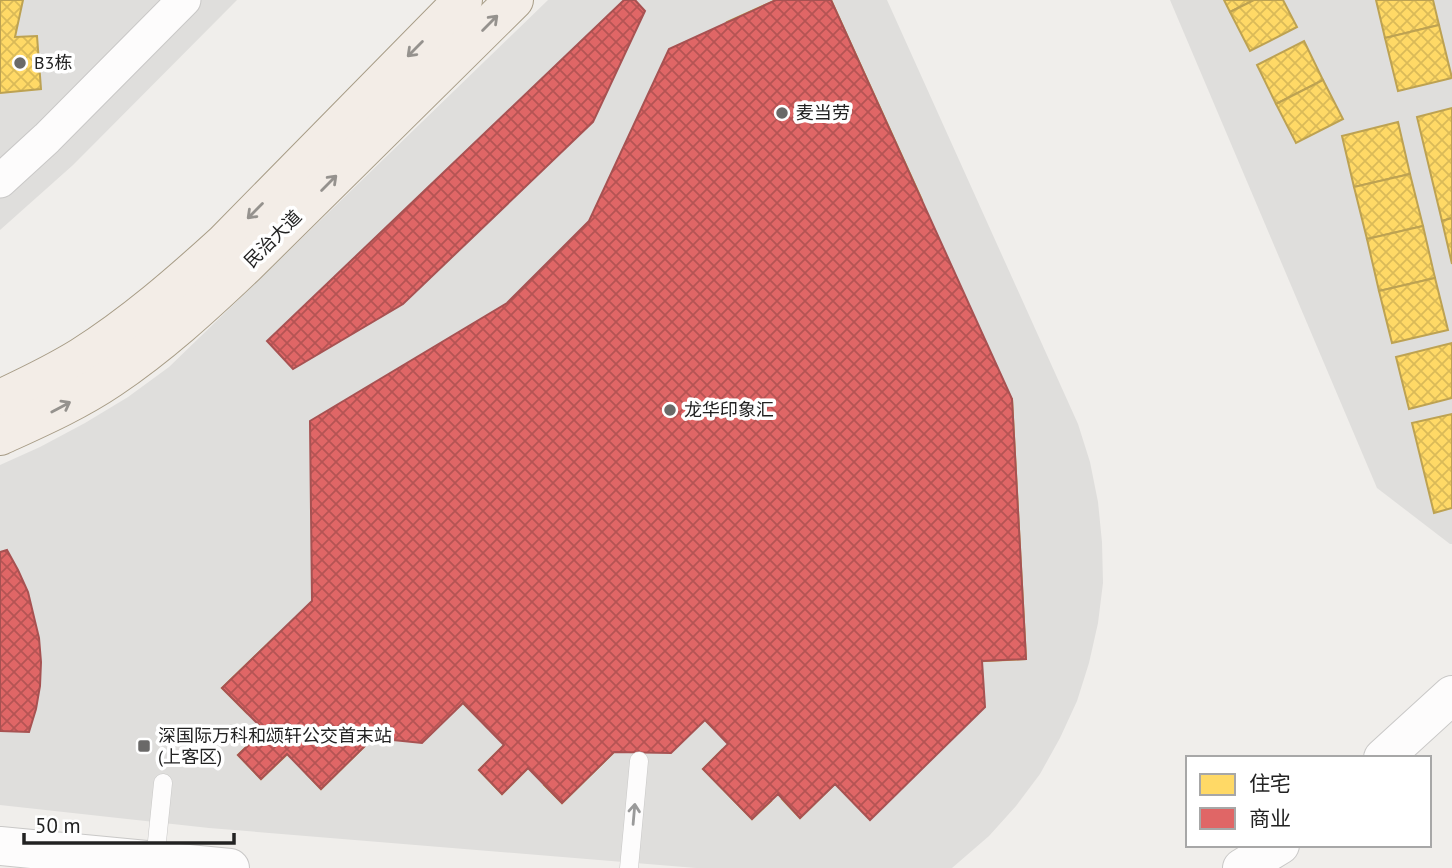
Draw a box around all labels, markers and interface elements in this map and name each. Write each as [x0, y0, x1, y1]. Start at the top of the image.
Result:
one-way arrow [482, 15, 499, 32]
one-way arrow [406, 40, 423, 57]
place label: B3栋 [34, 51, 72, 74]
marker: B3栋 [12, 55, 28, 71]
place label: 麦当劳 [796, 101, 850, 124]
marker: 麦当劳 [774, 105, 790, 121]
one-way arrow [320, 175, 337, 192]
one-way arrow [247, 202, 264, 219]
street label: 民治大道 [239, 205, 306, 272]
place label: 龙华印象汇 [684, 398, 774, 421]
one-way arrow [51, 399, 71, 413]
marker: 龙华印象汇 [662, 402, 678, 418]
place label: 深国际万科和颂轩公交首末站 (上客区) [158, 724, 392, 768]
marker: 深国际万科和颂轩公交首末站 (上客区) [136, 738, 152, 754]
legend [1186, 756, 1431, 847]
text: 住宅 [1249, 770, 1291, 797]
scale bar [24, 802, 234, 846]
one-way arrow [628, 804, 641, 826]
text: 商业 [1249, 805, 1291, 832]
text: 50 m [35, 812, 81, 839]

